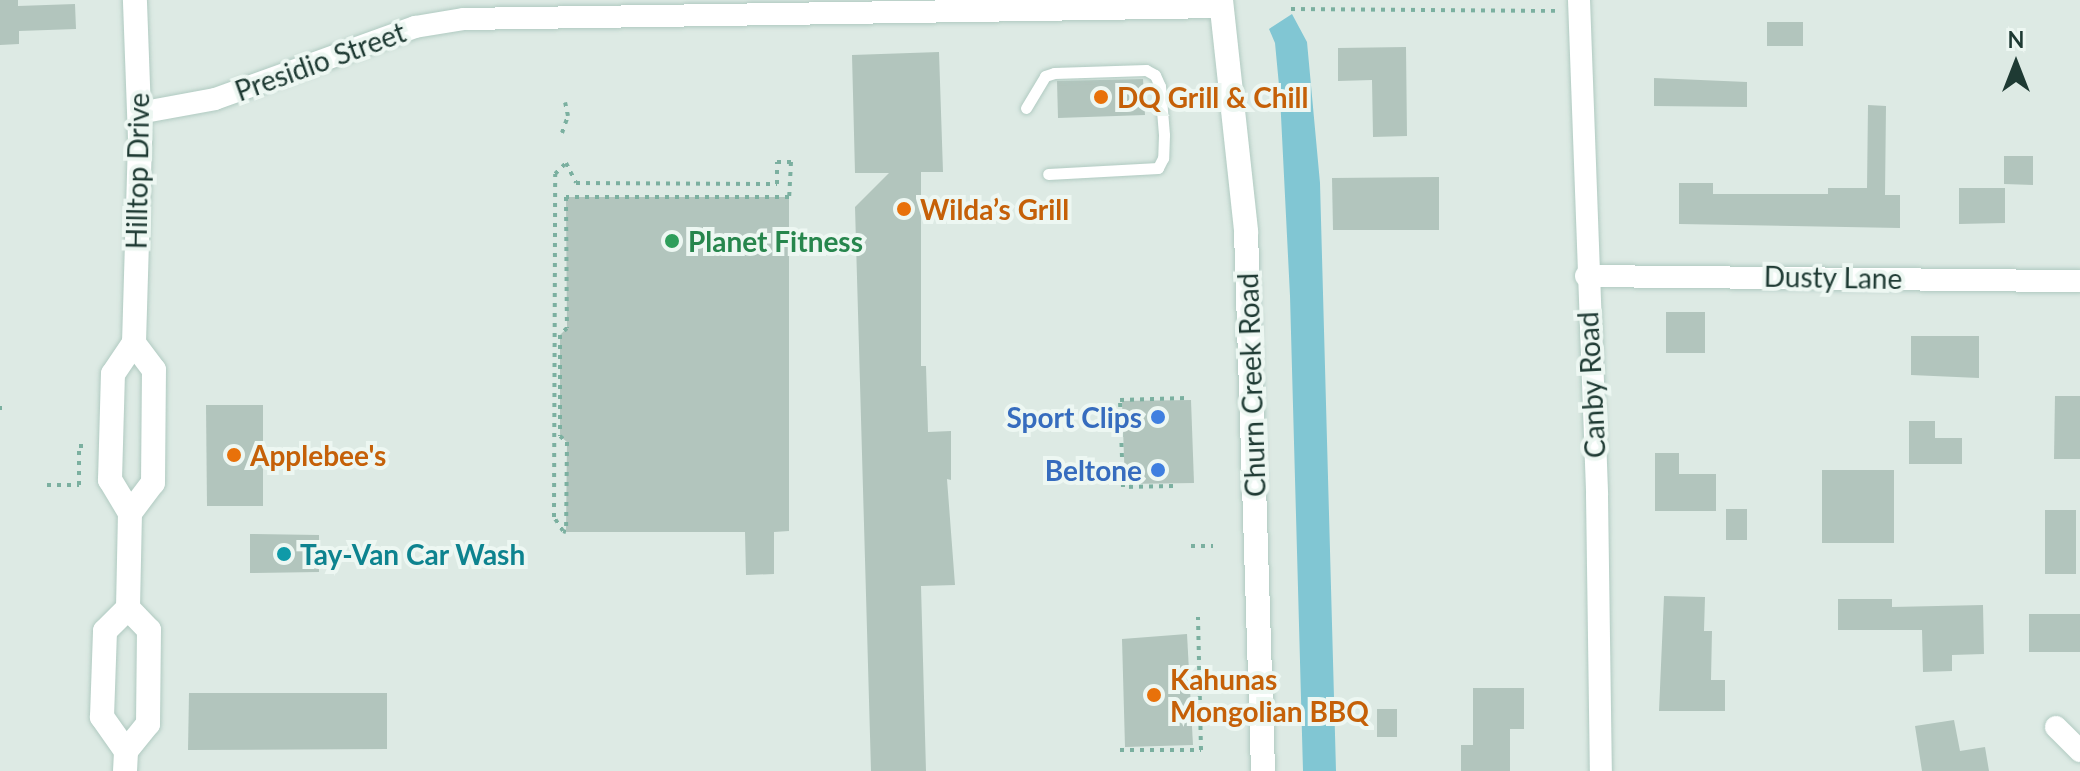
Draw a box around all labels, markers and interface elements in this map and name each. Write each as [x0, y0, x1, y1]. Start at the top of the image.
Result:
street label: Presidio Street [230, 15, 410, 107]
north arrow [1976, 24, 2056, 104]
text: N [2008, 26, 2024, 53]
place label: DQ Grill & Chill [1117, 80, 1309, 114]
marker: DQ Grill & Chill [1092, 88, 1110, 106]
street label: Hilltop Drive [119, 92, 155, 250]
place label: Wilda’s Grill [920, 192, 1069, 226]
marker: Wilda’s Grill [895, 200, 913, 218]
place label: Planet Fitness [688, 224, 863, 258]
marker: Planet Fitness [663, 232, 681, 250]
street label: Dusty Lane [1763, 259, 1903, 295]
street label: Churn Creek Road [1230, 272, 1272, 498]
street label: Canby Road [1570, 311, 1612, 459]
place label: Sport Clips [1006, 400, 1142, 434]
marker: Sport Clips [1149, 408, 1167, 426]
place label: Applebee's [250, 438, 386, 472]
marker: Applebee's [225, 446, 243, 464]
place label: Beltone [1045, 453, 1142, 487]
marker: Beltone [1149, 461, 1167, 479]
place label: Tay-Van Car Wash [300, 537, 526, 571]
marker: Tay-Van Car Wash [275, 545, 293, 563]
place label: Kahunas Mongolian BBQ [1170, 662, 1369, 728]
marker: Kahunas Mongolian BBQ [1145, 686, 1163, 704]

